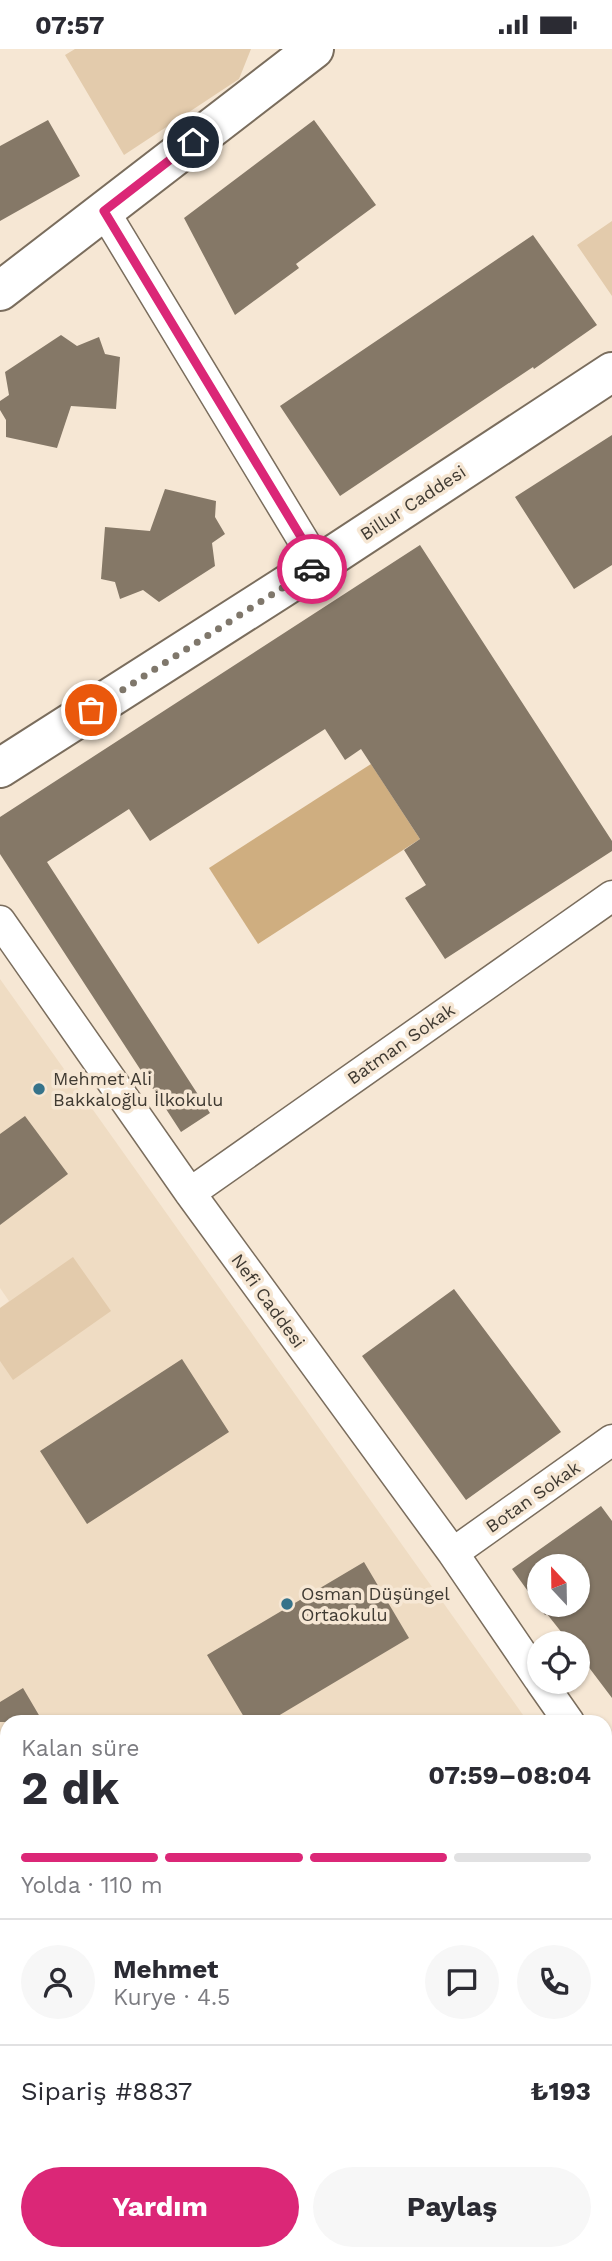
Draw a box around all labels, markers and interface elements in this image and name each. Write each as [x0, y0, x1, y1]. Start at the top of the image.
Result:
text: 07:57 [35, 10, 104, 40]
pin [163, 112, 223, 172]
icon: home [174, 123, 212, 161]
street label: Billur Caddesi [356, 461, 469, 544]
courier [277, 534, 347, 604]
icon: car [293, 550, 331, 588]
pin [61, 680, 121, 740]
icon: bag [72, 691, 110, 729]
street label: Batman Sokak [343, 999, 459, 1088]
place label: Mehmet Ali Bakkaloğlu İlkokulu [53, 1068, 223, 1110]
marker: Mehmet Ali Bakkaloğlu İlkokulu [31, 1081, 47, 1097]
street label: Nefi Caddesi [227, 1250, 310, 1352]
street label: Botan Sokak [482, 1456, 584, 1537]
north arrow [527, 1554, 590, 1617]
map controls [527, 1554, 590, 1694]
place label: Osman Düşüngel Ortaokulu [301, 1583, 450, 1625]
marker: Osman Düşüngel Ortaokulu [279, 1596, 295, 1612]
button: locate [527, 1631, 590, 1694]
text: Kalan süre [21, 1735, 140, 1762]
text: 07:59–08:04 [428, 1760, 591, 1790]
text: 2 dk [21, 1761, 119, 1815]
text: Yolda · 110 m [21, 1872, 163, 1899]
button: person [21, 1945, 95, 2019]
button: chat [425, 1945, 499, 2019]
button: phone [517, 1945, 591, 2019]
text: Mehmet [113, 1954, 218, 1984]
text: Kurye · 4.5 [113, 1984, 230, 2011]
text: Sipariş #8837 [21, 2076, 192, 2106]
text: ₺193 [530, 2076, 591, 2106]
button: Yardım [21, 2167, 299, 2247]
button: Paylaş [313, 2167, 591, 2247]

